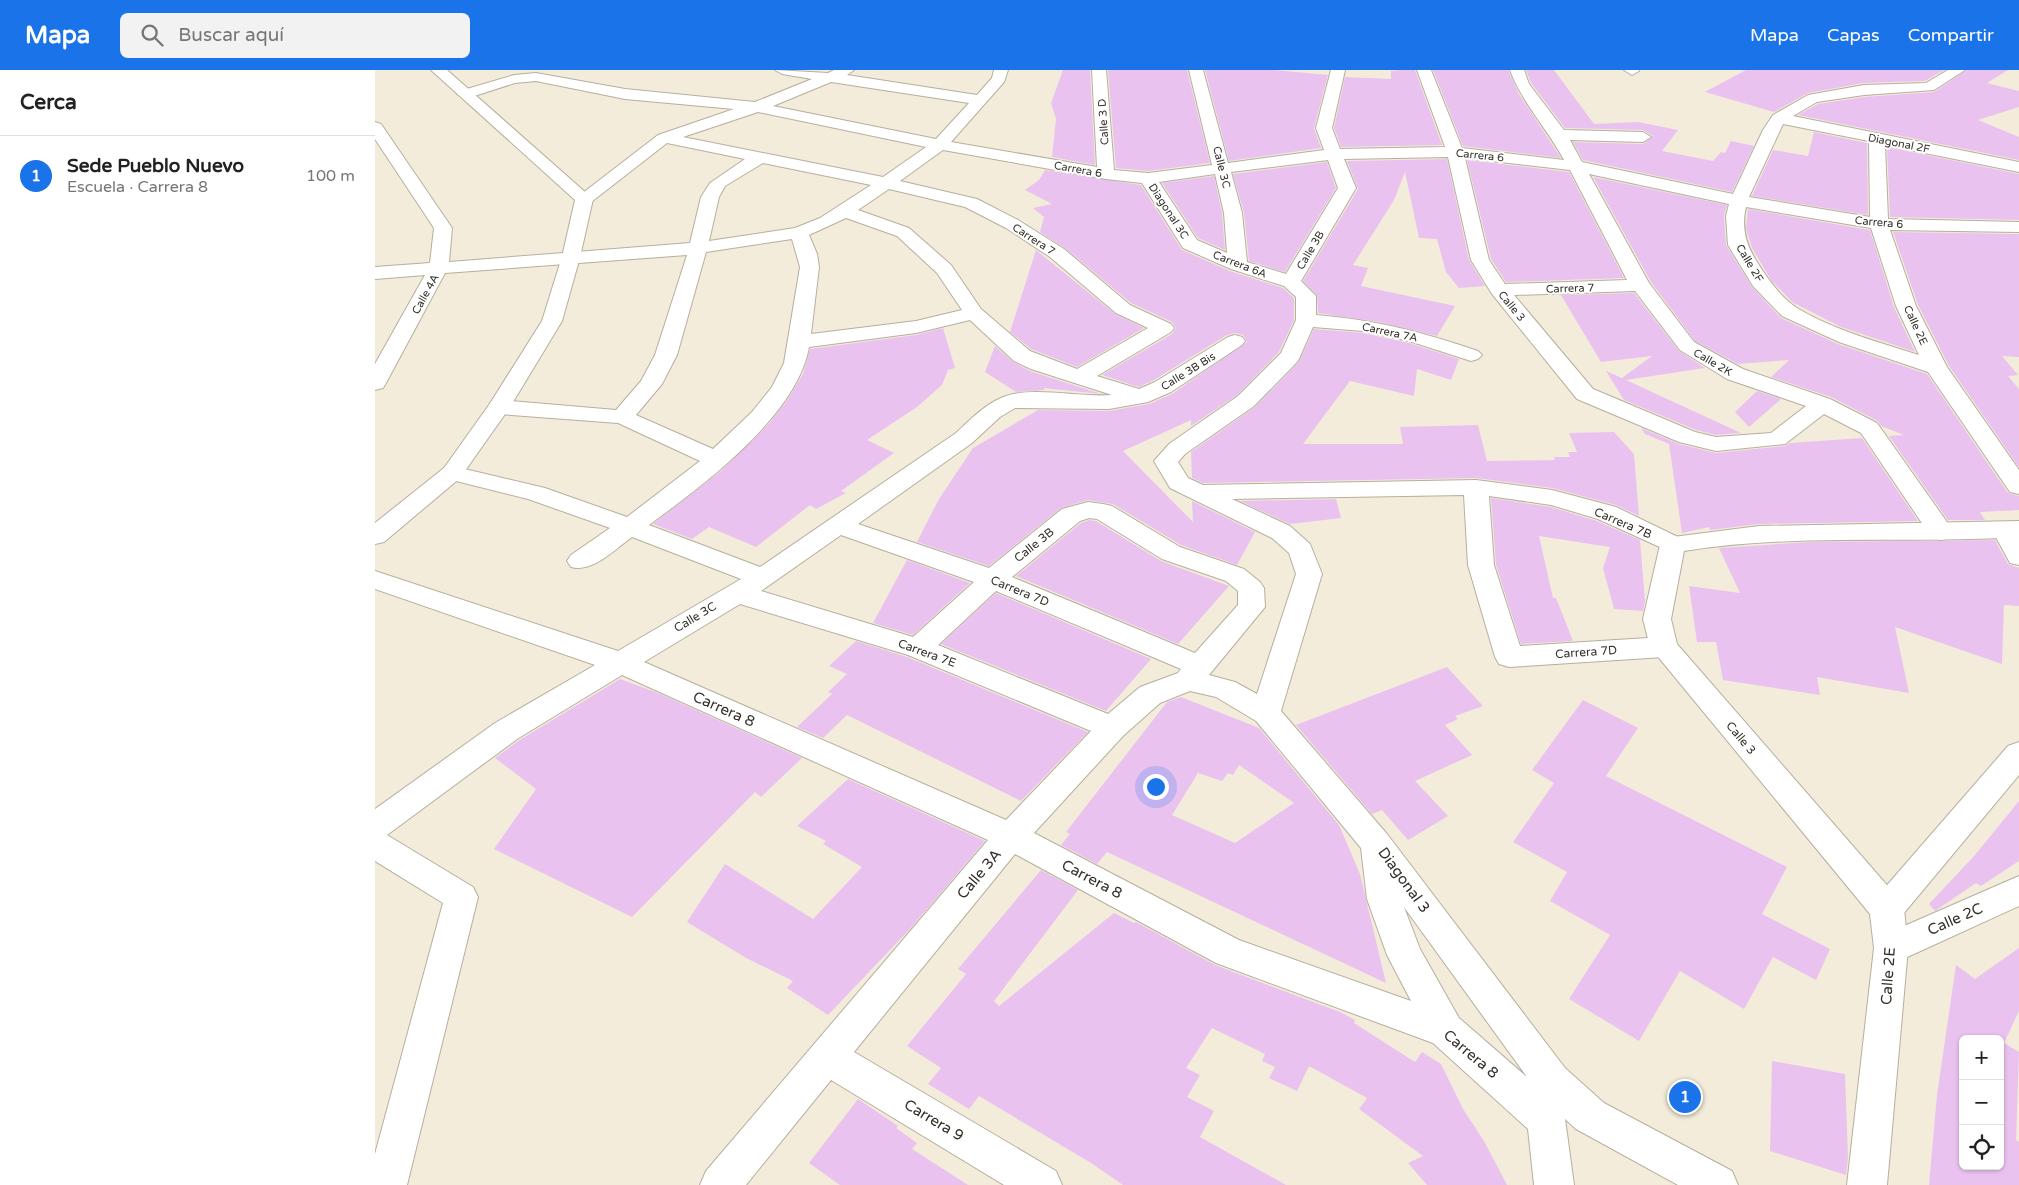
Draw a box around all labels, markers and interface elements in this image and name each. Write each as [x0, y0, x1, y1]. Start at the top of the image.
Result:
search box [120, 13, 470, 58]
text: Mapa [25, 21, 90, 50]
icon: search [138, 21, 166, 49]
text: Buscar aquí [178, 24, 284, 46]
text: Mapa [1750, 24, 1799, 46]
text: Capas [1827, 24, 1880, 46]
text: Compartir [1908, 24, 1994, 46]
text: Cerca [20, 90, 77, 115]
street label: Calle 3 D [1095, 98, 1112, 146]
street label: Diagonal 2F [1867, 131, 1931, 156]
street label: Calle 3C [1210, 145, 1233, 190]
street label: Carrera 6 [1455, 146, 1505, 165]
text: Sede Pueblo Nuevo [67, 155, 244, 177]
street label: Carrera 6 [1053, 159, 1103, 180]
text: 1 [31, 166, 41, 186]
text: 100 m [306, 166, 355, 186]
text: Escuela · Carrera 8 [67, 177, 208, 197]
street label: Diagonal 3C [1146, 181, 1192, 242]
street label: Carrera 6 [1854, 214, 1904, 231]
street label: Carrera 7 [1010, 221, 1058, 258]
street label: Calle 3B [1294, 228, 1327, 272]
street label: Calle 2F [1733, 242, 1766, 285]
street label: Carrera 6A [1211, 248, 1269, 281]
street label: Calle 4A [409, 272, 442, 316]
street label: Carrera 7 [1546, 281, 1595, 296]
street label: Calle 3 [1495, 289, 1528, 324]
street label: Calle 2E [1901, 303, 1930, 347]
street label: Carrera 7A [1361, 320, 1419, 345]
street label: Calle 2K [1691, 346, 1735, 379]
street label: Calle 3B Bis [1159, 350, 1218, 393]
street label: Carrera 7B [1592, 505, 1654, 541]
street label: Calle 3B [1011, 525, 1057, 565]
street label: Carrera 7D [989, 573, 1051, 609]
street label: Calle 3C [671, 599, 719, 635]
street label: Carrera 7E [896, 636, 958, 670]
street label: Carrera 7D [1555, 643, 1617, 661]
street label: Carrera 8 [690, 687, 758, 731]
street label: Calle 3 [1723, 719, 1759, 757]
your location [1143, 774, 1169, 800]
street label: Diagonal 3 [1374, 844, 1434, 916]
street label: Calle 3A [953, 845, 1005, 903]
street label: Carrera 8 [1059, 856, 1125, 902]
street label: Calle 2C [1925, 899, 1985, 939]
street label: Calle 2E [1877, 947, 1899, 1005]
street label: Carrera 8 [1440, 1026, 1502, 1082]
map controls [1959, 1035, 2004, 1170]
button: + [1959, 1035, 2004, 1080]
pin: 1 [1669, 1078, 1701, 1116]
button: − [1959, 1080, 2004, 1125]
street label: Carrera 9 [901, 1095, 967, 1145]
button: locate [1959, 1125, 2004, 1170]

